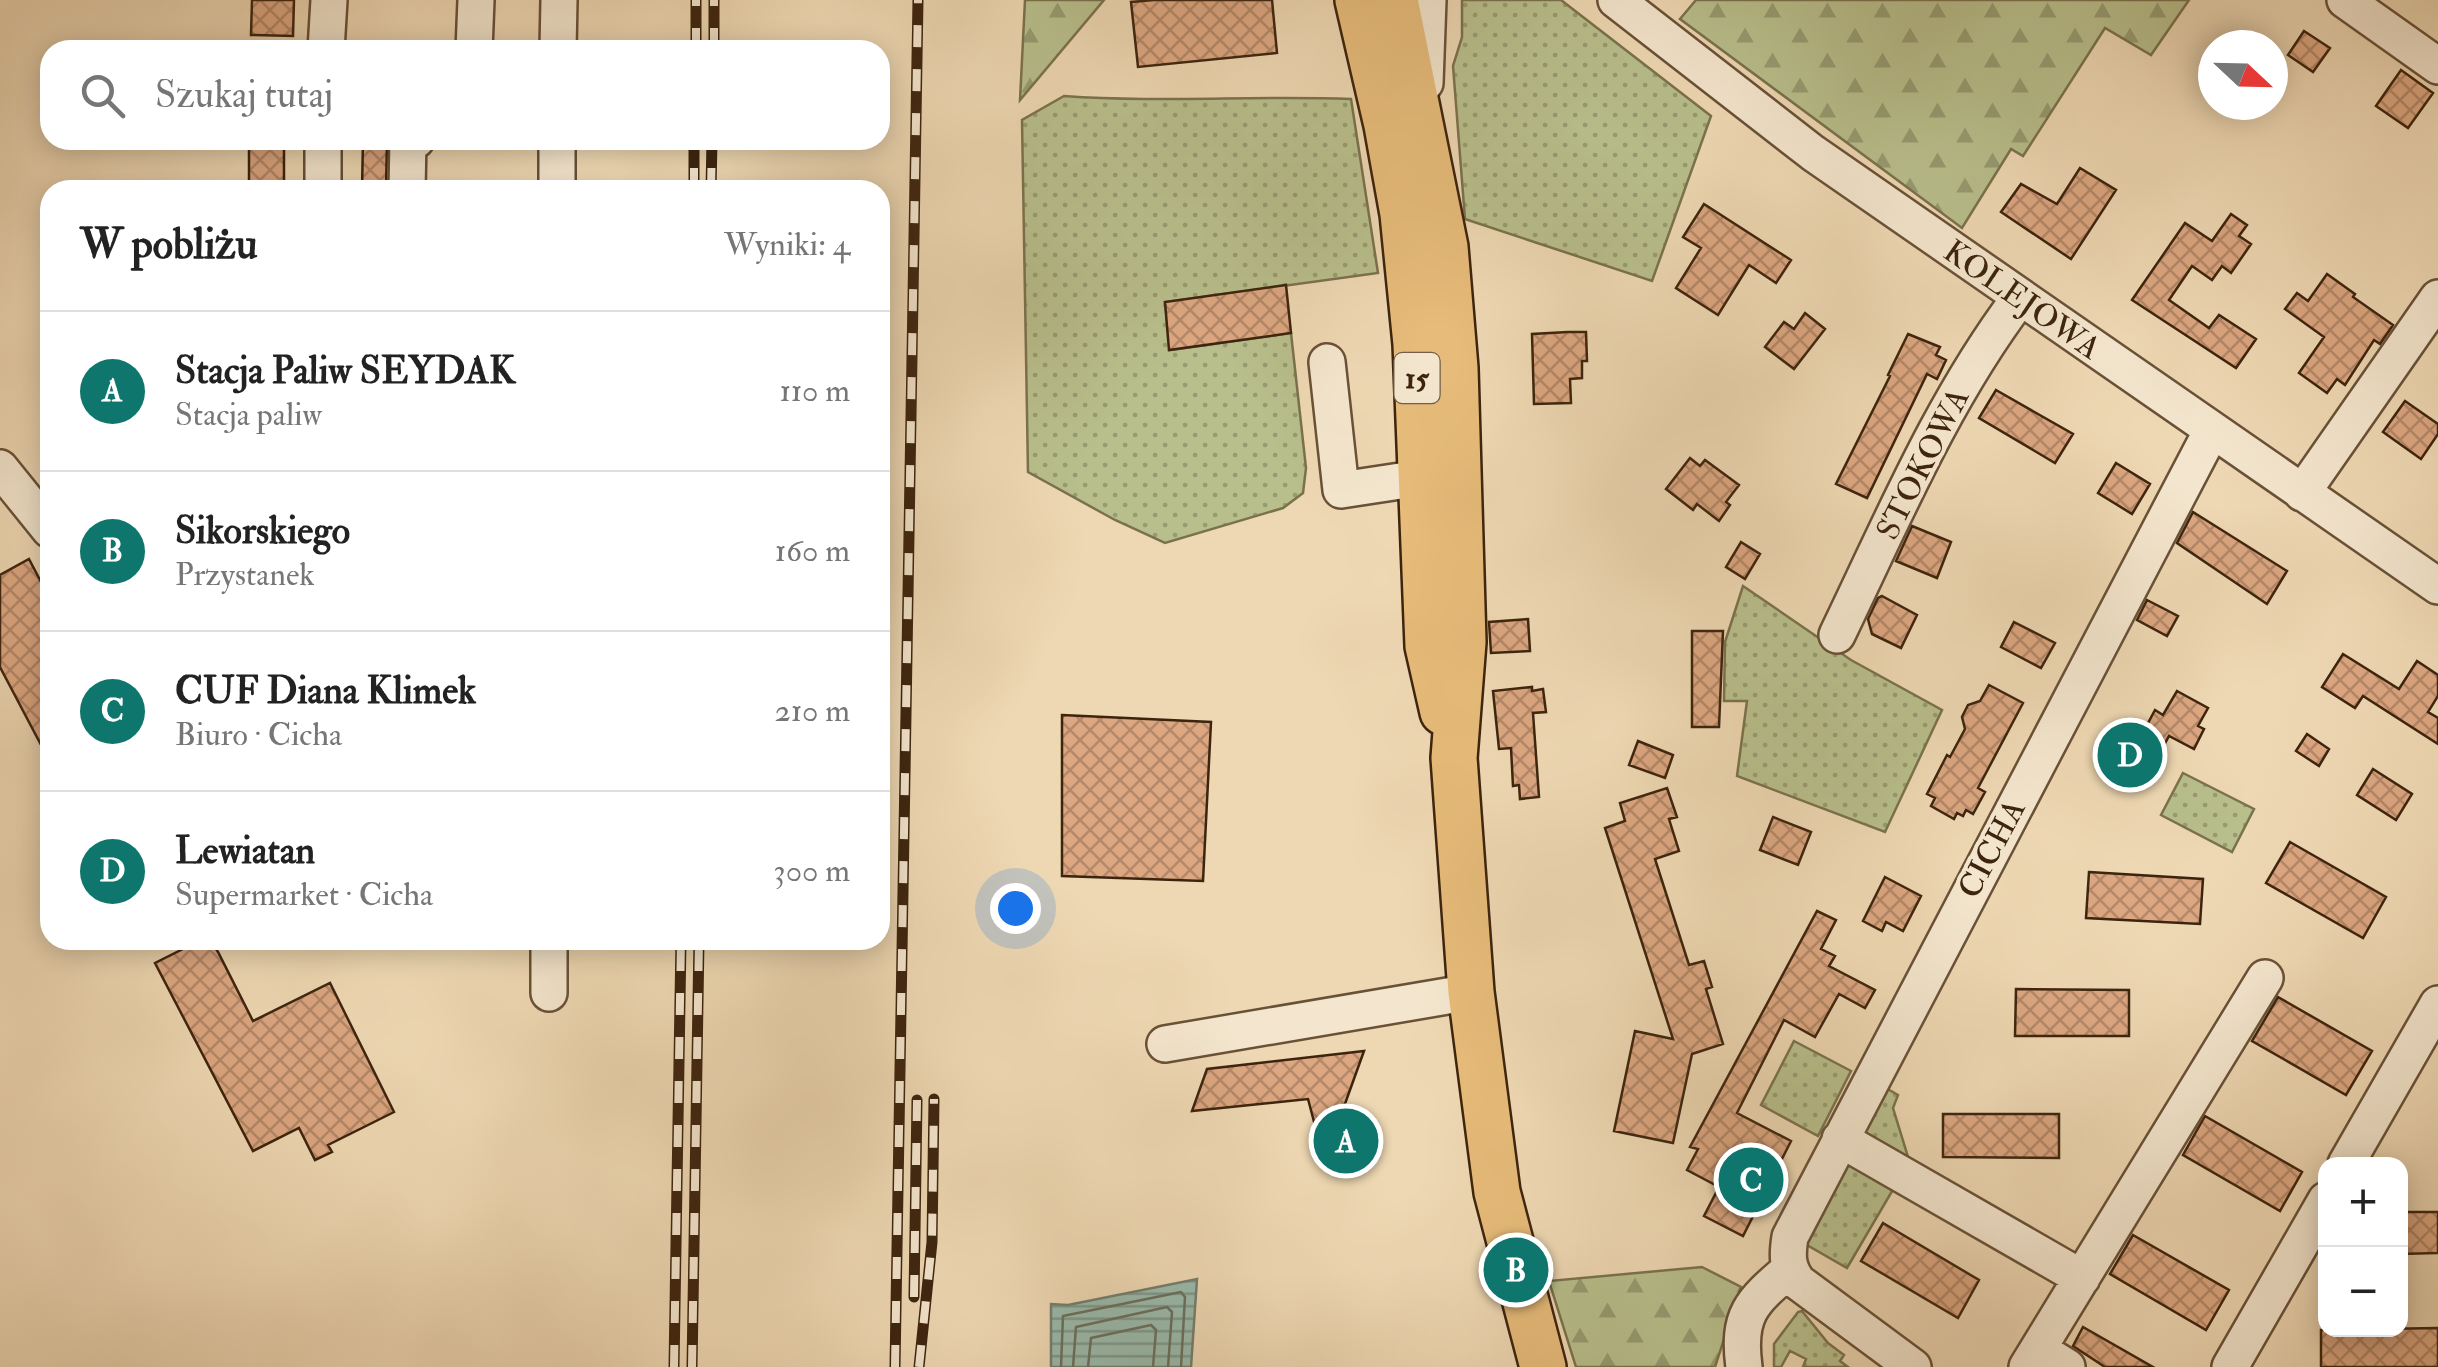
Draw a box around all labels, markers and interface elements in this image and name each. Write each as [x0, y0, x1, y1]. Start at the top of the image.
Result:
north arrow [2198, 30, 2288, 120]
search box [40, 40, 890, 150]
icon: search [75, 68, 130, 123]
text: Szukaj tutaj [155, 71, 333, 119]
text: W pobliżu [80, 219, 257, 271]
text: Wyniki: 4 [724, 225, 850, 265]
street label: KOLEJOWA [1936, 231, 2108, 369]
text: Stacja Paliw SEYDAK [175, 347, 516, 395]
road number: 15 [1394, 353, 1440, 403]
text: A [102, 371, 123, 411]
text: 110 m [779, 371, 850, 411]
street label: STOKOWA [1868, 381, 1978, 547]
text: Stacja paliw [175, 395, 322, 435]
text: Sikorskiego [175, 507, 350, 555]
text: B [102, 531, 123, 571]
text: 160 m [775, 531, 850, 571]
text: Przystanek [175, 555, 315, 595]
text: CUF Diana Klimek [175, 667, 476, 715]
text: C [101, 691, 124, 731]
text: 210 m [775, 691, 850, 731]
text: Biuro · Cicha [175, 715, 342, 755]
pin: D [2098, 718, 2162, 792]
street label: CICHA [1949, 793, 2035, 905]
text: Lewiatan [175, 827, 315, 875]
text: D [99, 851, 126, 891]
text: 300 m [773, 851, 850, 891]
text: Supermarket · Cicha [175, 875, 433, 915]
your location [990, 883, 1041, 934]
pin: A [1314, 1104, 1378, 1178]
pin: C [1718, 1142, 1784, 1218]
map controls [2318, 1157, 2408, 1337]
button: + [2318, 1157, 2408, 1247]
pin: B [1484, 1232, 1548, 1308]
button: − [2318, 1247, 2408, 1337]

